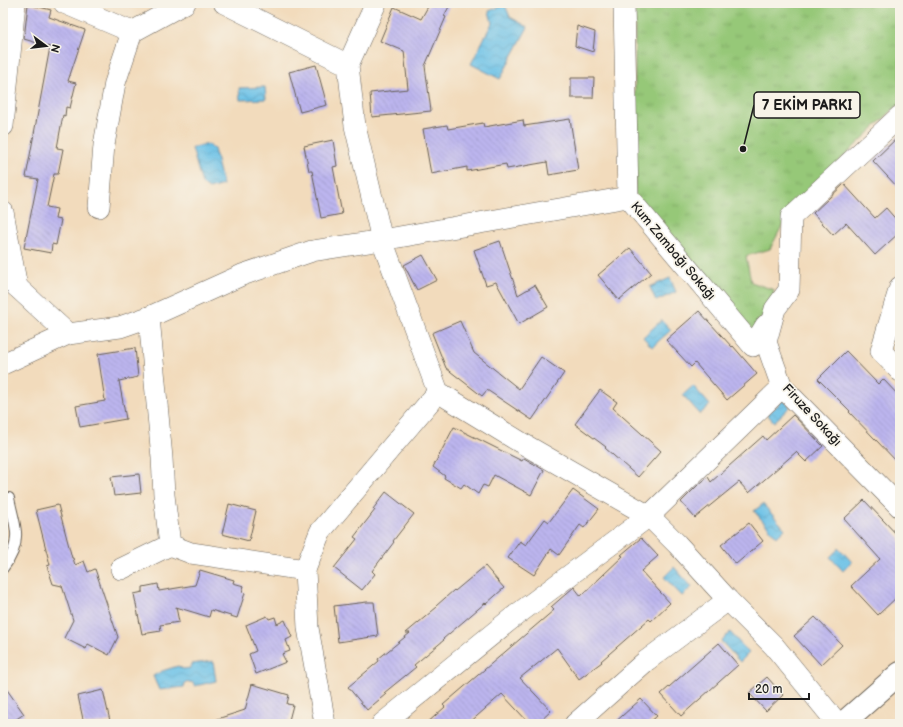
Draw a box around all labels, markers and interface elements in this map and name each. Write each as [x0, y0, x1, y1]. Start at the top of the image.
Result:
north arrow [26, 26, 66, 66]
text: N [48, 43, 63, 54]
callout: 7 EKİM PARKI [754, 92, 860, 118]
text: 7 EKİM PARKI [762, 95, 852, 114]
street label: Kum Zambağı Sokağı [627, 198, 719, 304]
street label: Firuze Sokağı [779, 381, 845, 449]
scale bar [749, 675, 809, 701]
text: 20 m [755, 682, 782, 697]

